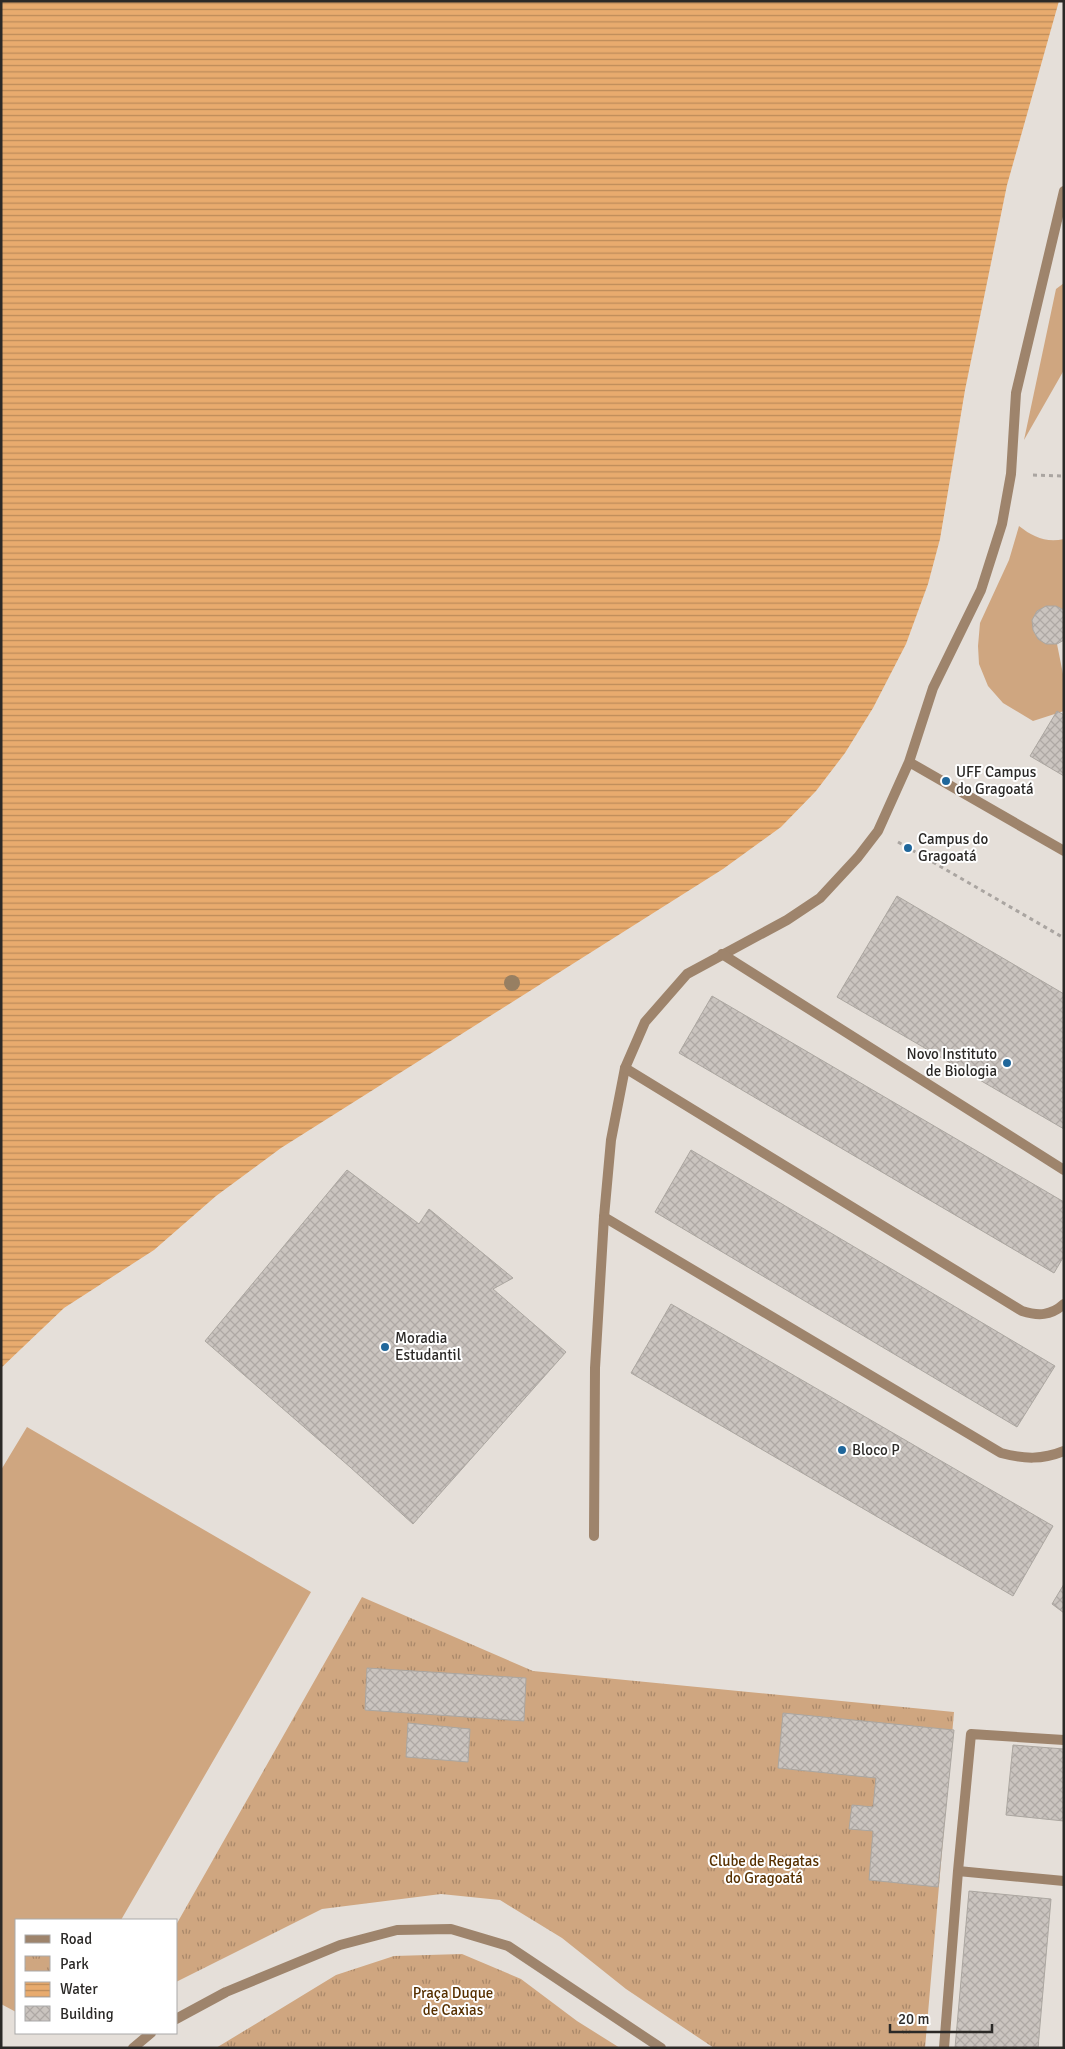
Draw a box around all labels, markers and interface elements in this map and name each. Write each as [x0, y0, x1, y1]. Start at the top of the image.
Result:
place label: UFF Campus do Gragoatá [956, 763, 1037, 798]
marker: UFF Campus do Gragoatá [940, 775, 952, 787]
place label: Campus do Gragoatá [918, 830, 988, 865]
marker: Campus do Gragoatá [902, 842, 914, 854]
place label: Novo Instituto de Biologia [907, 1045, 997, 1080]
marker: Novo Instituto de Biologia [1001, 1057, 1013, 1069]
place label: Moradia Estudantil [395, 1329, 461, 1364]
marker: Moradia Estudantil [379, 1341, 391, 1353]
place label: Bloco P [852, 1441, 900, 1459]
marker: Bloco P [836, 1444, 848, 1456]
park label: Clube de Regatas do Gragoatá [709, 1852, 819, 1887]
legend [15, 1919, 178, 2034]
text: Road [60, 1930, 92, 1948]
text: Park [60, 1955, 89, 1973]
text: Water [60, 1980, 98, 1998]
park label: Praça Duque de Caxias [413, 1984, 493, 2019]
scale bar [890, 2002, 992, 2034]
text: Building [60, 2005, 114, 2023]
text: 20 m [898, 2010, 929, 2028]

